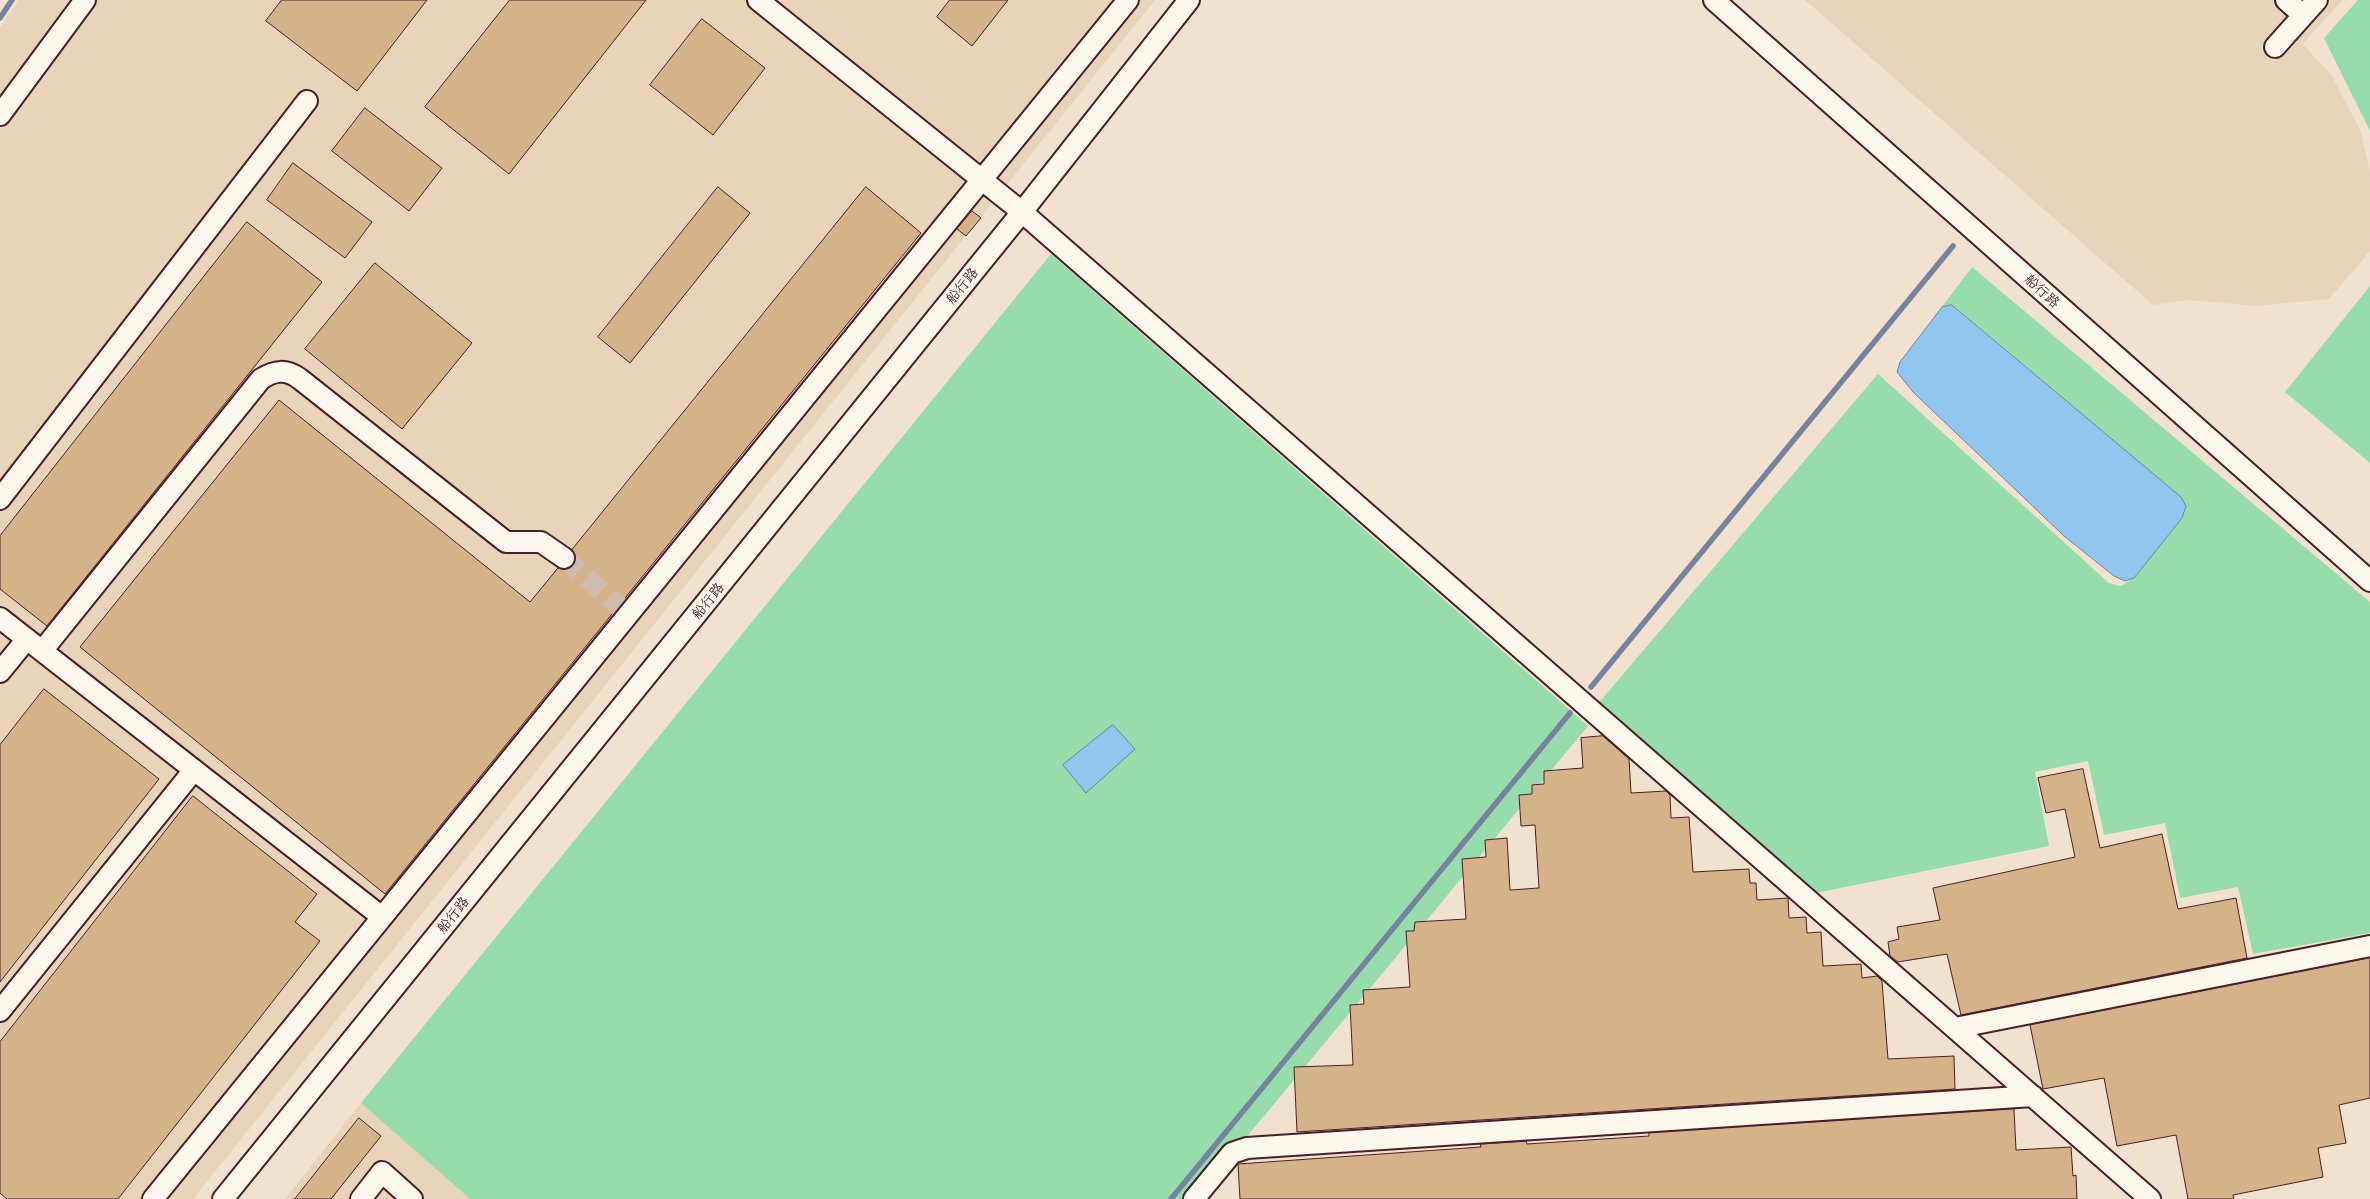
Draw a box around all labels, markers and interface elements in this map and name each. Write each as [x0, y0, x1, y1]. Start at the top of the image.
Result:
street label: 船行路 [942, 264, 982, 308]
street label: 船行路 [2021, 271, 2063, 311]
street label: 船行路 [688, 579, 728, 623]
street label: 船行路 [433, 893, 473, 937]

